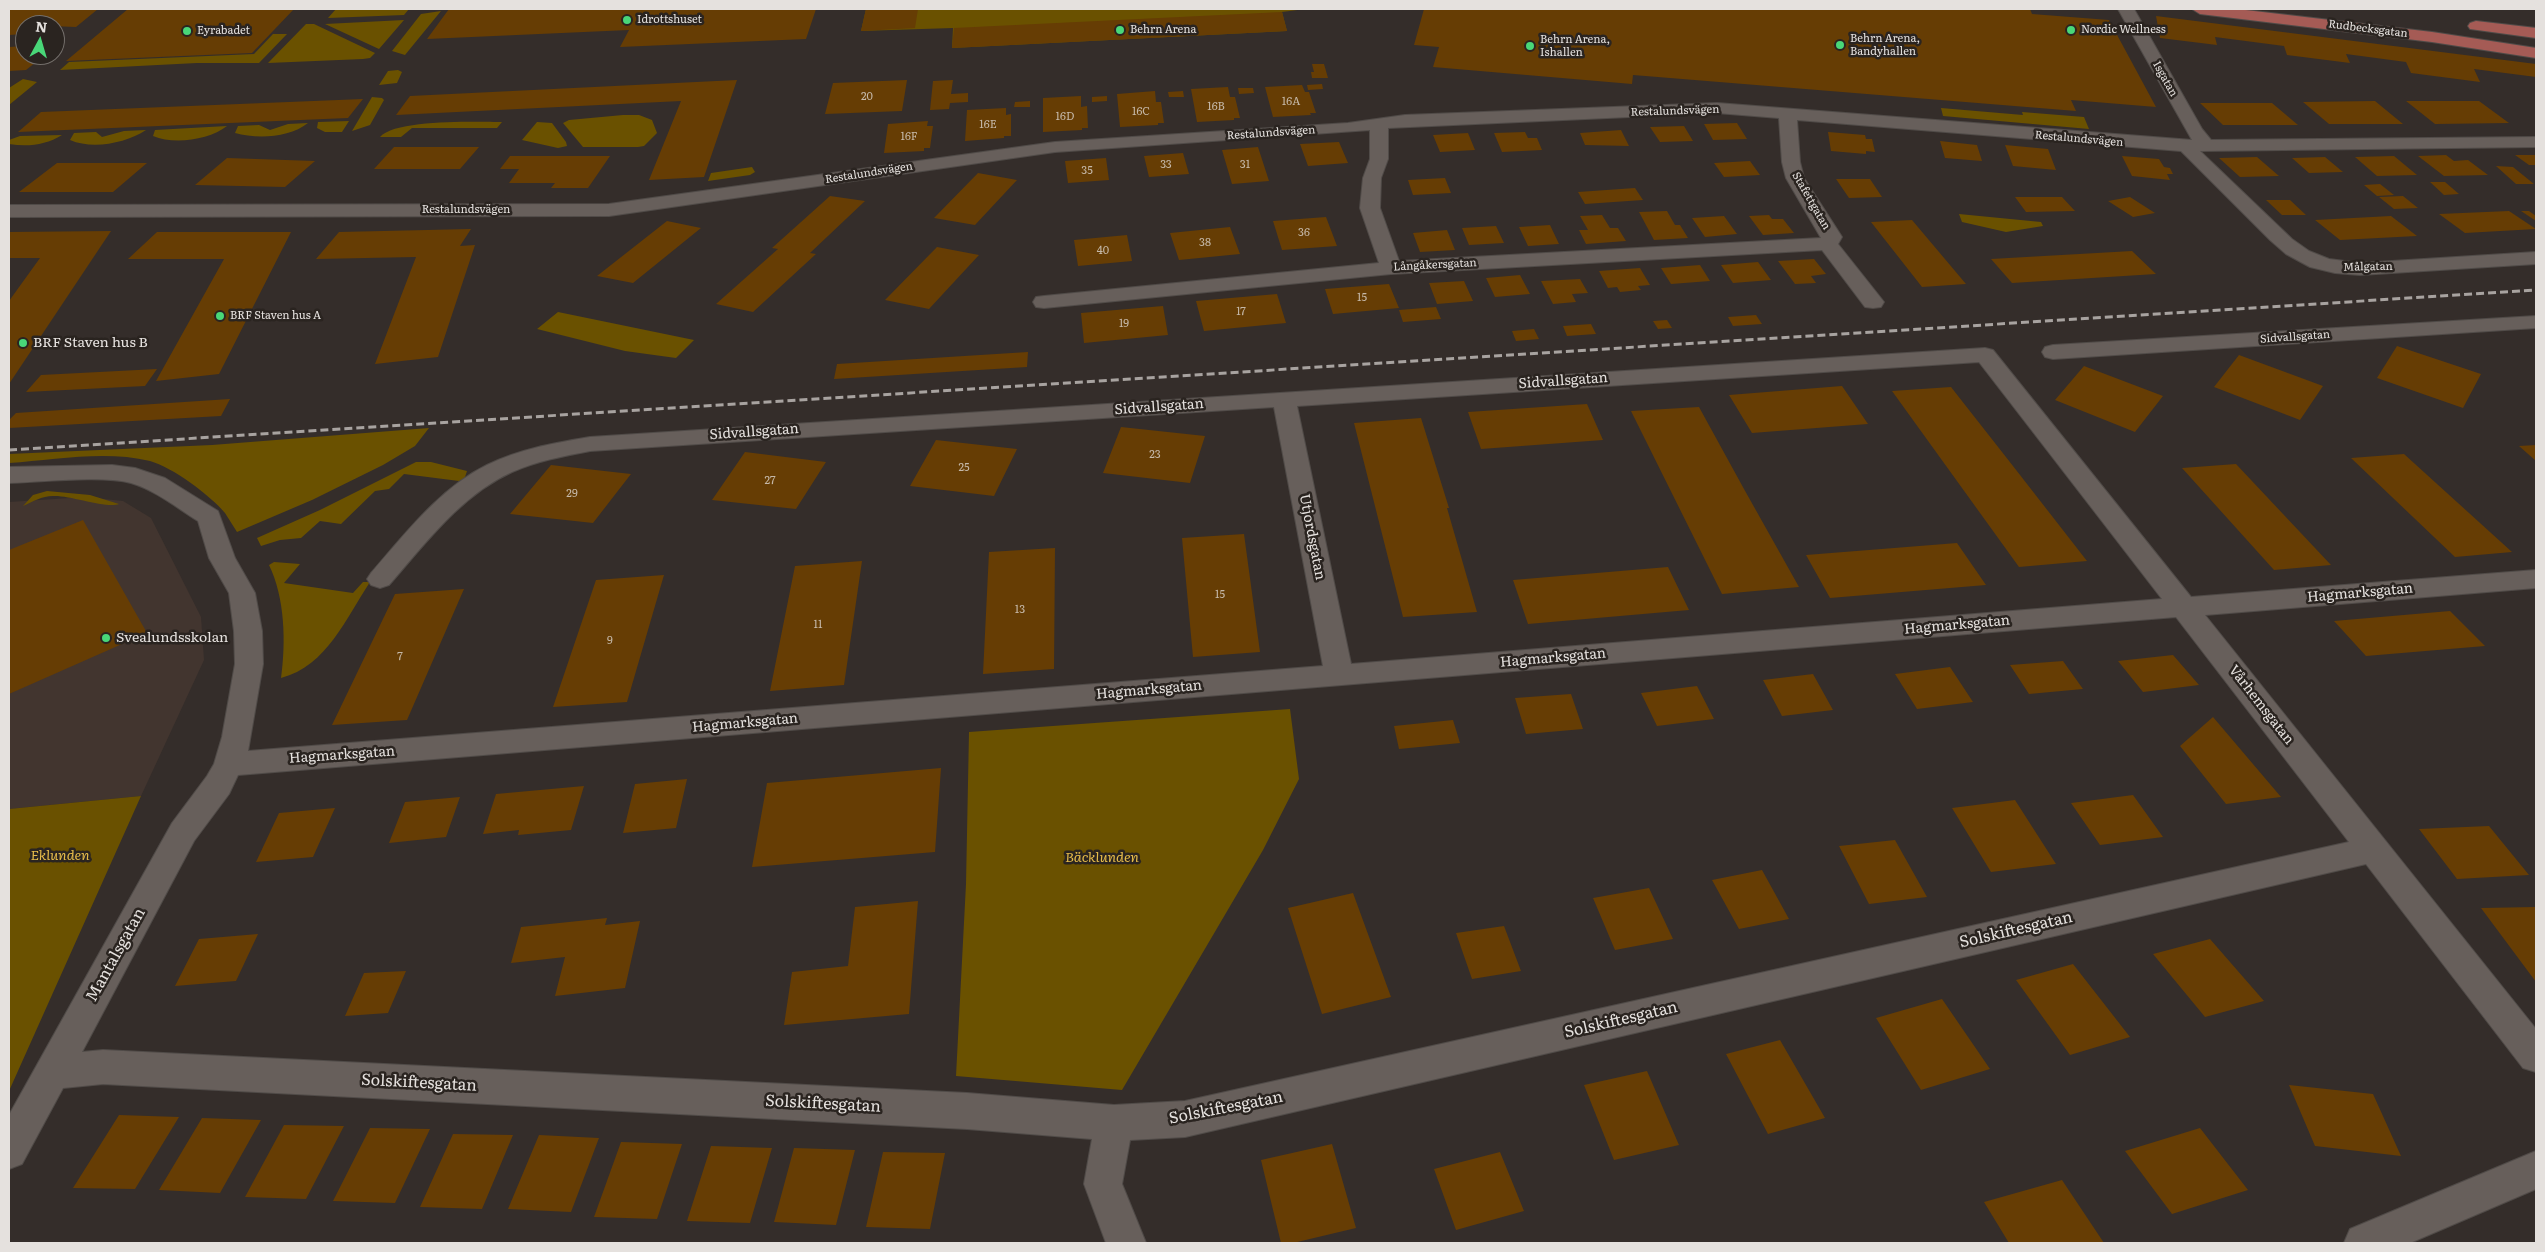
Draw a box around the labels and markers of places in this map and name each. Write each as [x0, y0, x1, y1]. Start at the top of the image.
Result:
place label: Idrottshuset [637, 13, 702, 27]
marker: Idrottshuset [621, 14, 633, 26]
place label: Behrn Arena [1130, 23, 1196, 37]
place label: Nordic Wellness [2081, 23, 2166, 37]
place label: Eyrabadet [197, 24, 250, 38]
marker: Behrn Arena [1114, 24, 1126, 36]
marker: Nordic Wellness [2065, 24, 2077, 36]
marker: Eyrabadet [181, 25, 193, 37]
place label: Behrn Arena, Bandyhallen [1850, 32, 1920, 58]
place label: Behrn Arena, Ishallen [1540, 33, 1610, 59]
marker: Behrn Arena, Bandyhallen [1834, 39, 1846, 51]
marker: Behrn Arena, Ishallen [1524, 40, 1536, 52]
place label: BRF Staven hus A [230, 309, 321, 323]
marker: BRF Staven hus A [214, 310, 226, 322]
place label: BRF Staven hus B [33, 335, 148, 351]
marker: BRF Staven hus B [17, 337, 29, 349]
place label: Svealundsskolan [116, 630, 228, 646]
marker: Svealundsskolan [100, 632, 112, 644]

